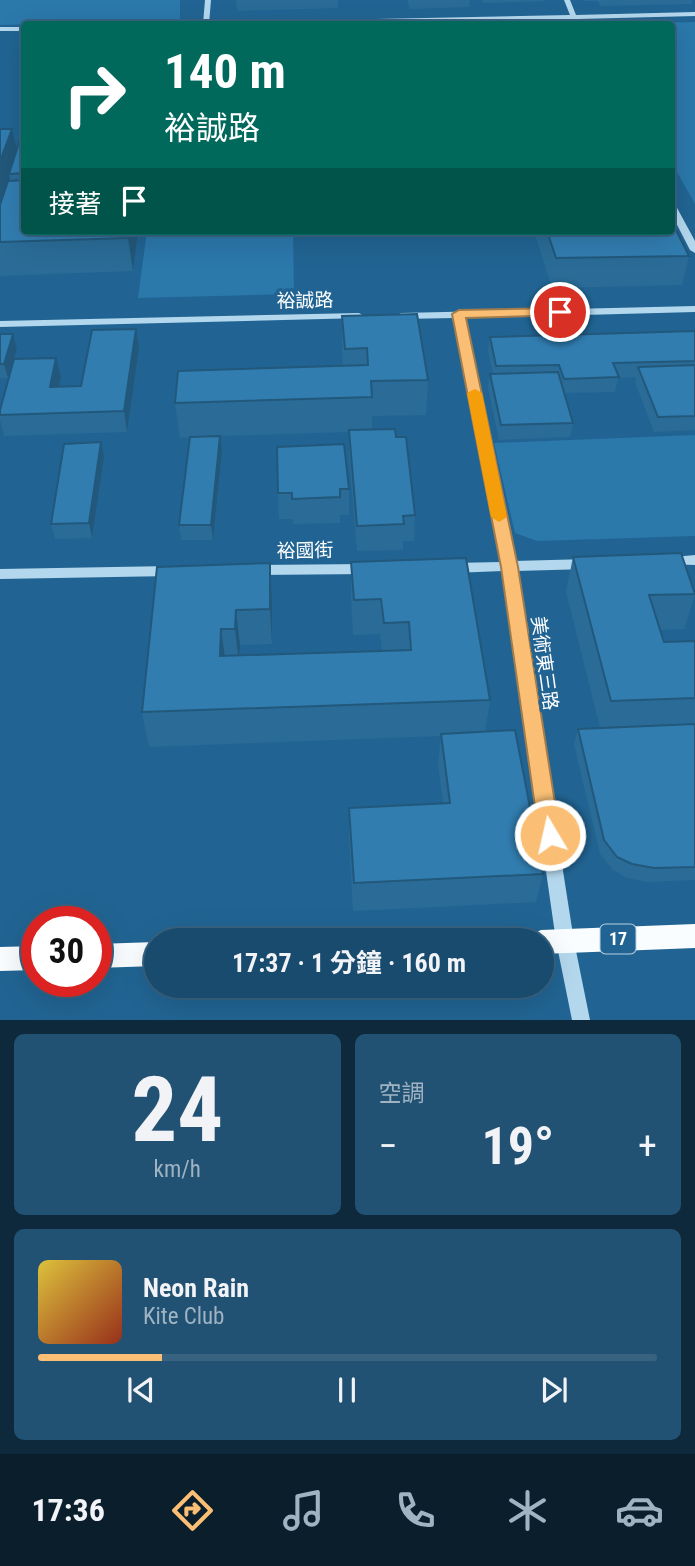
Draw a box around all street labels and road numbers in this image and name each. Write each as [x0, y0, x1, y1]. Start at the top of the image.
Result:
street label: 裕誠路 [276, 289, 334, 312]
street label: 裕國街 [276, 539, 334, 562]
street label: 美術東三路 [527, 614, 563, 712]
road number: 17 [600, 924, 636, 954]

